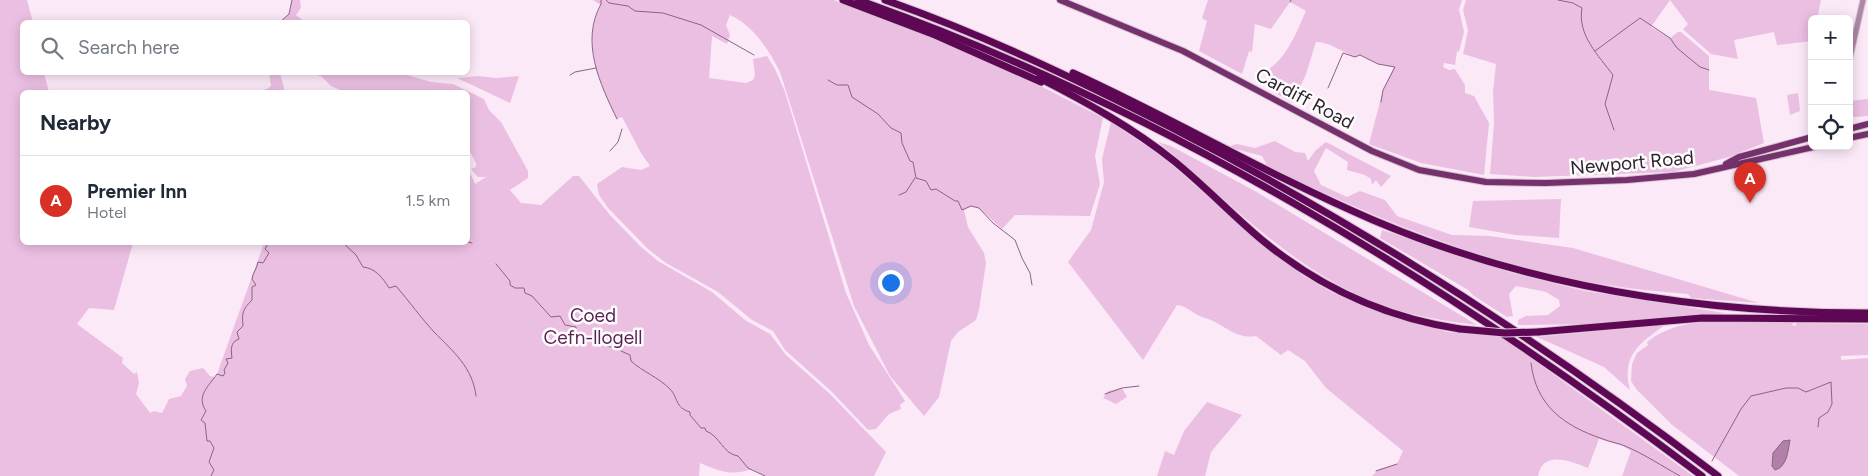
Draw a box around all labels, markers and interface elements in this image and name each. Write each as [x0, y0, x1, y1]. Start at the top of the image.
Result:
map controls [1808, 15, 1853, 150]
button: + [1808, 15, 1853, 60]
search box [20, 20, 470, 75]
icon: search [38, 34, 66, 62]
text: Search here [78, 36, 180, 59]
button: − [1808, 60, 1853, 105]
street label: Cardiff Road [1252, 63, 1358, 134]
button: locate [1808, 105, 1853, 150]
text: Nearby [40, 110, 111, 135]
street label: Newport Road [1569, 146, 1695, 179]
pin: A [1734, 162, 1766, 203]
text: Premier Inn [87, 180, 187, 203]
text: A [50, 191, 62, 210]
text: 1.5 km [406, 191, 450, 210]
text: Hotel [87, 203, 127, 222]
your location [878, 270, 904, 296]
park label: Coed Cefn-llogell [544, 304, 642, 349]

